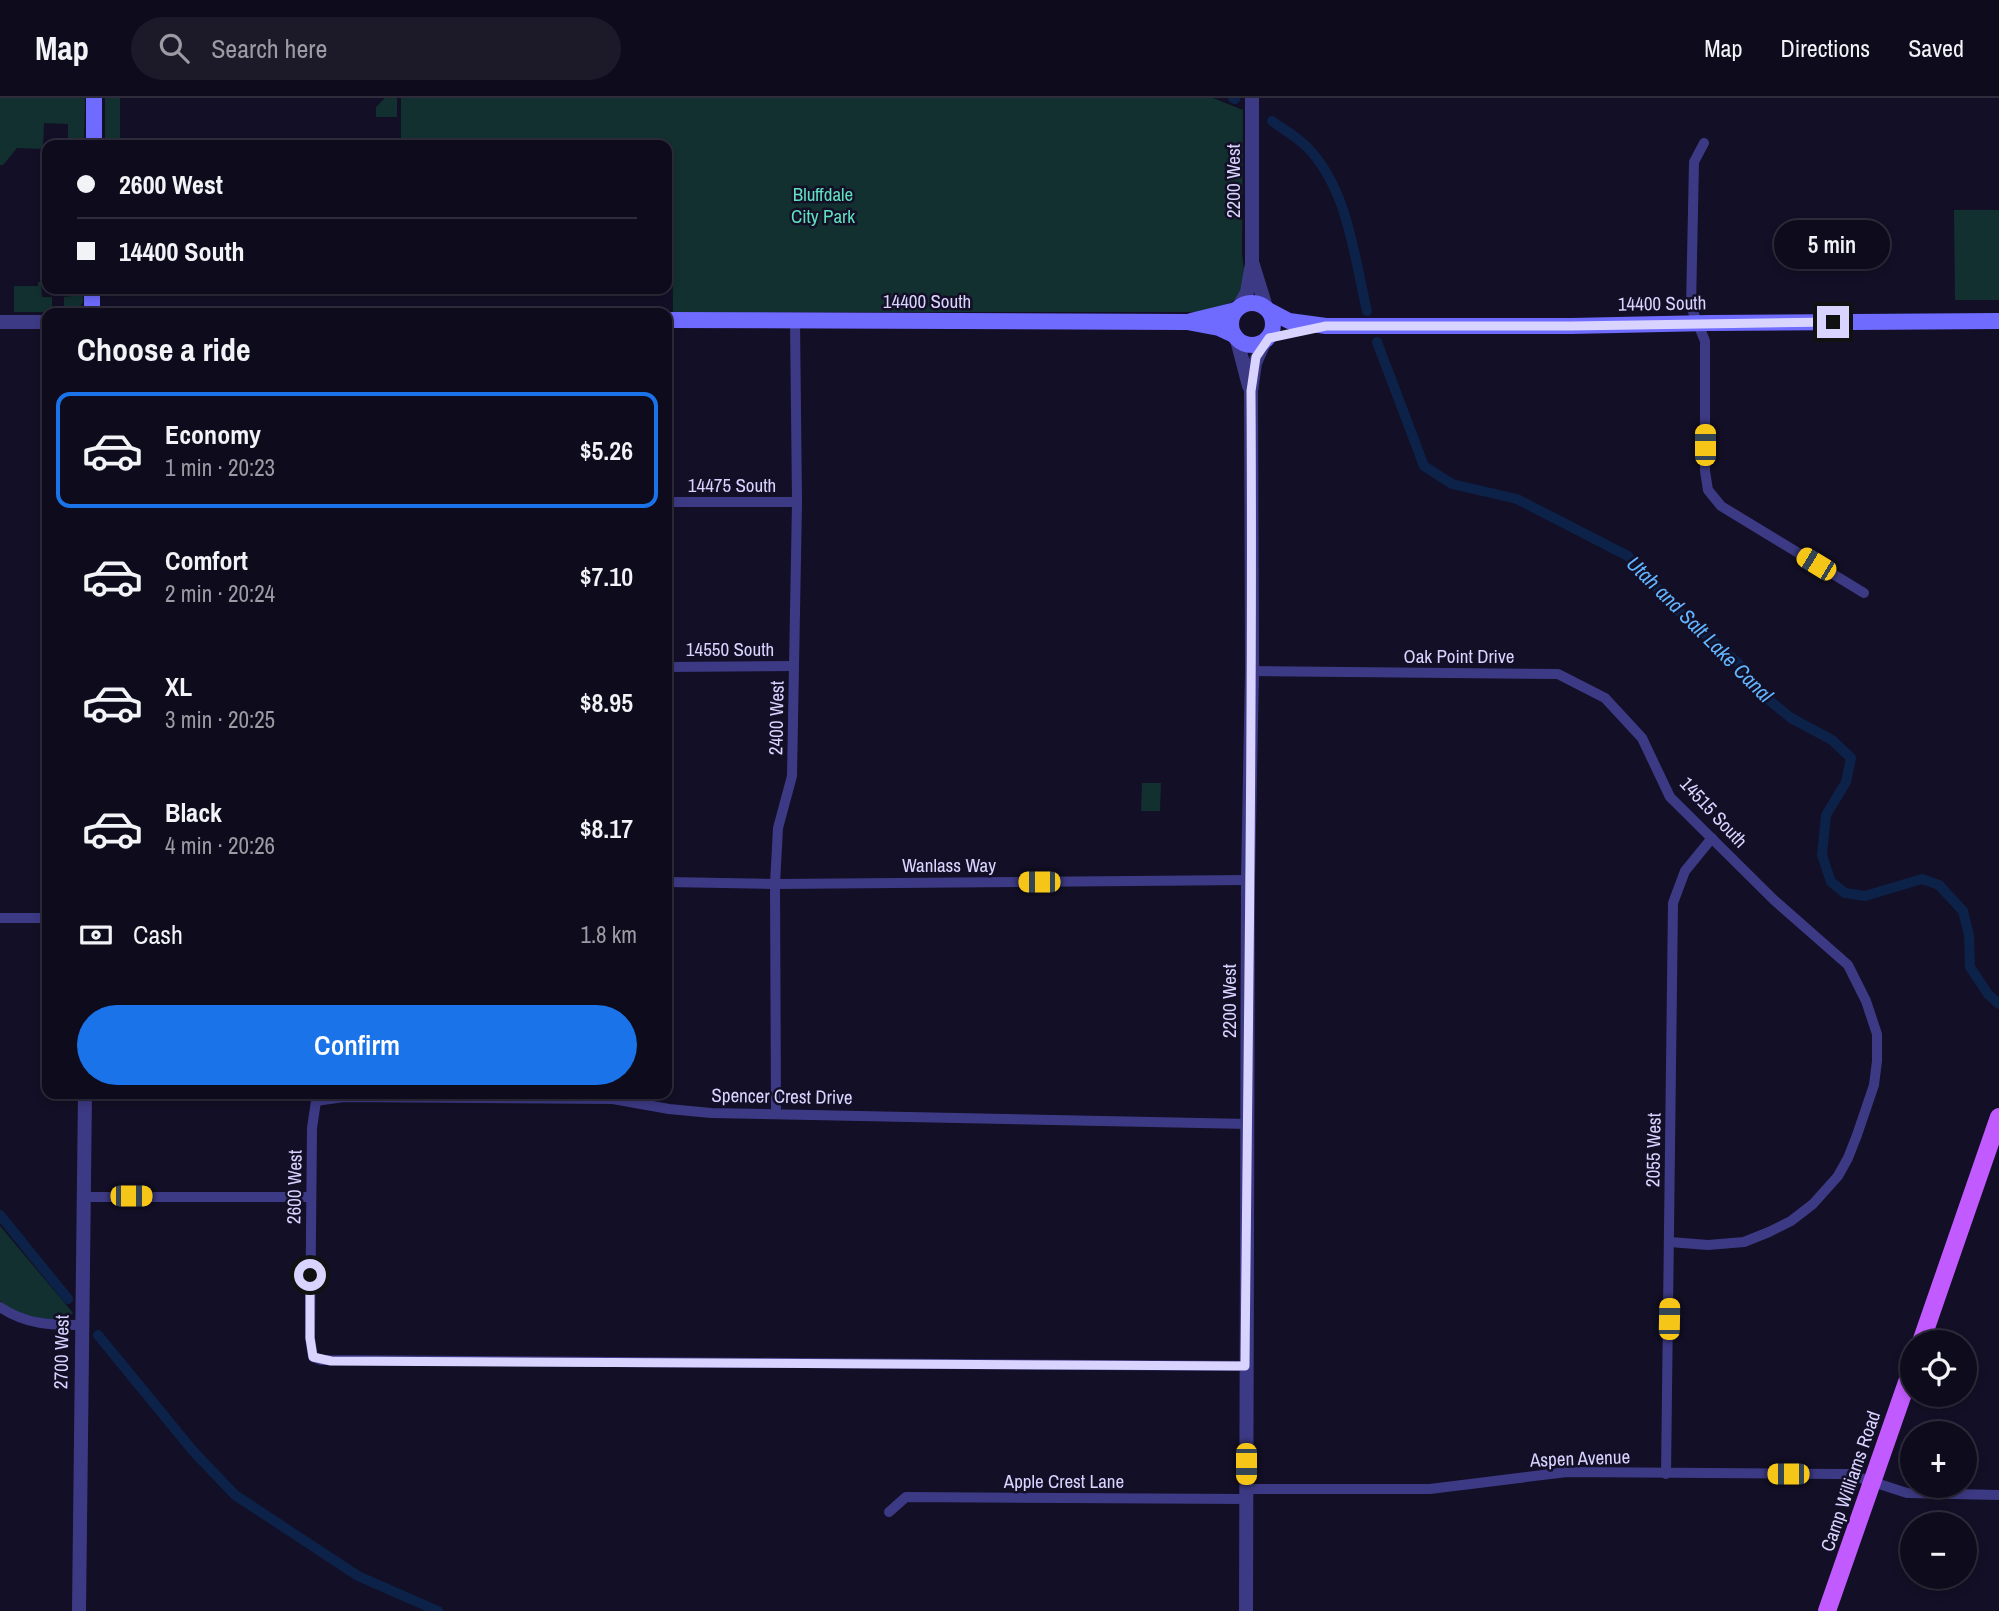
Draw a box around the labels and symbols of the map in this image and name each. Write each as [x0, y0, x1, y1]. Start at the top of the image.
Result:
street label: 2200 West [1220, 143, 1246, 218]
park label: Bluffdale City Park [791, 181, 855, 229]
callout: 5 min [1775, 220, 1891, 270]
street label: 14400 South [883, 288, 971, 314]
street label: 14400 South [1618, 289, 1706, 317]
route end [1817, 306, 1849, 338]
car [1695, 424, 1716, 466]
street label: 14475 South [688, 472, 776, 498]
car [1793, 544, 1840, 584]
water label: Utah and Salt Lake Canal [1620, 549, 1780, 709]
street label: 14550 South [686, 636, 774, 662]
street label: Oak Point Drive [1404, 643, 1514, 669]
street label: 2400 West [762, 680, 790, 755]
street label: 14515 South [1674, 771, 1754, 853]
street label: Wanlass Way [902, 852, 996, 878]
car [1019, 872, 1061, 893]
street label: 2200 West [1216, 963, 1242, 1038]
street label: Spencer Crest Drive [711, 1082, 853, 1110]
street label: 2055 West [1639, 1112, 1667, 1187]
street label: 2600 West [280, 1149, 308, 1224]
car [111, 1186, 153, 1207]
route start [294, 1259, 326, 1291]
car [1659, 1298, 1680, 1340]
street label: 2700 West [47, 1314, 75, 1389]
street label: Camp Williams Road [1814, 1407, 1886, 1555]
car [1236, 1443, 1257, 1485]
street label: Aspen Avenue [1528, 1443, 1631, 1473]
car [1768, 1464, 1810, 1485]
street label: Apple Crest Lane [1003, 1468, 1124, 1494]

